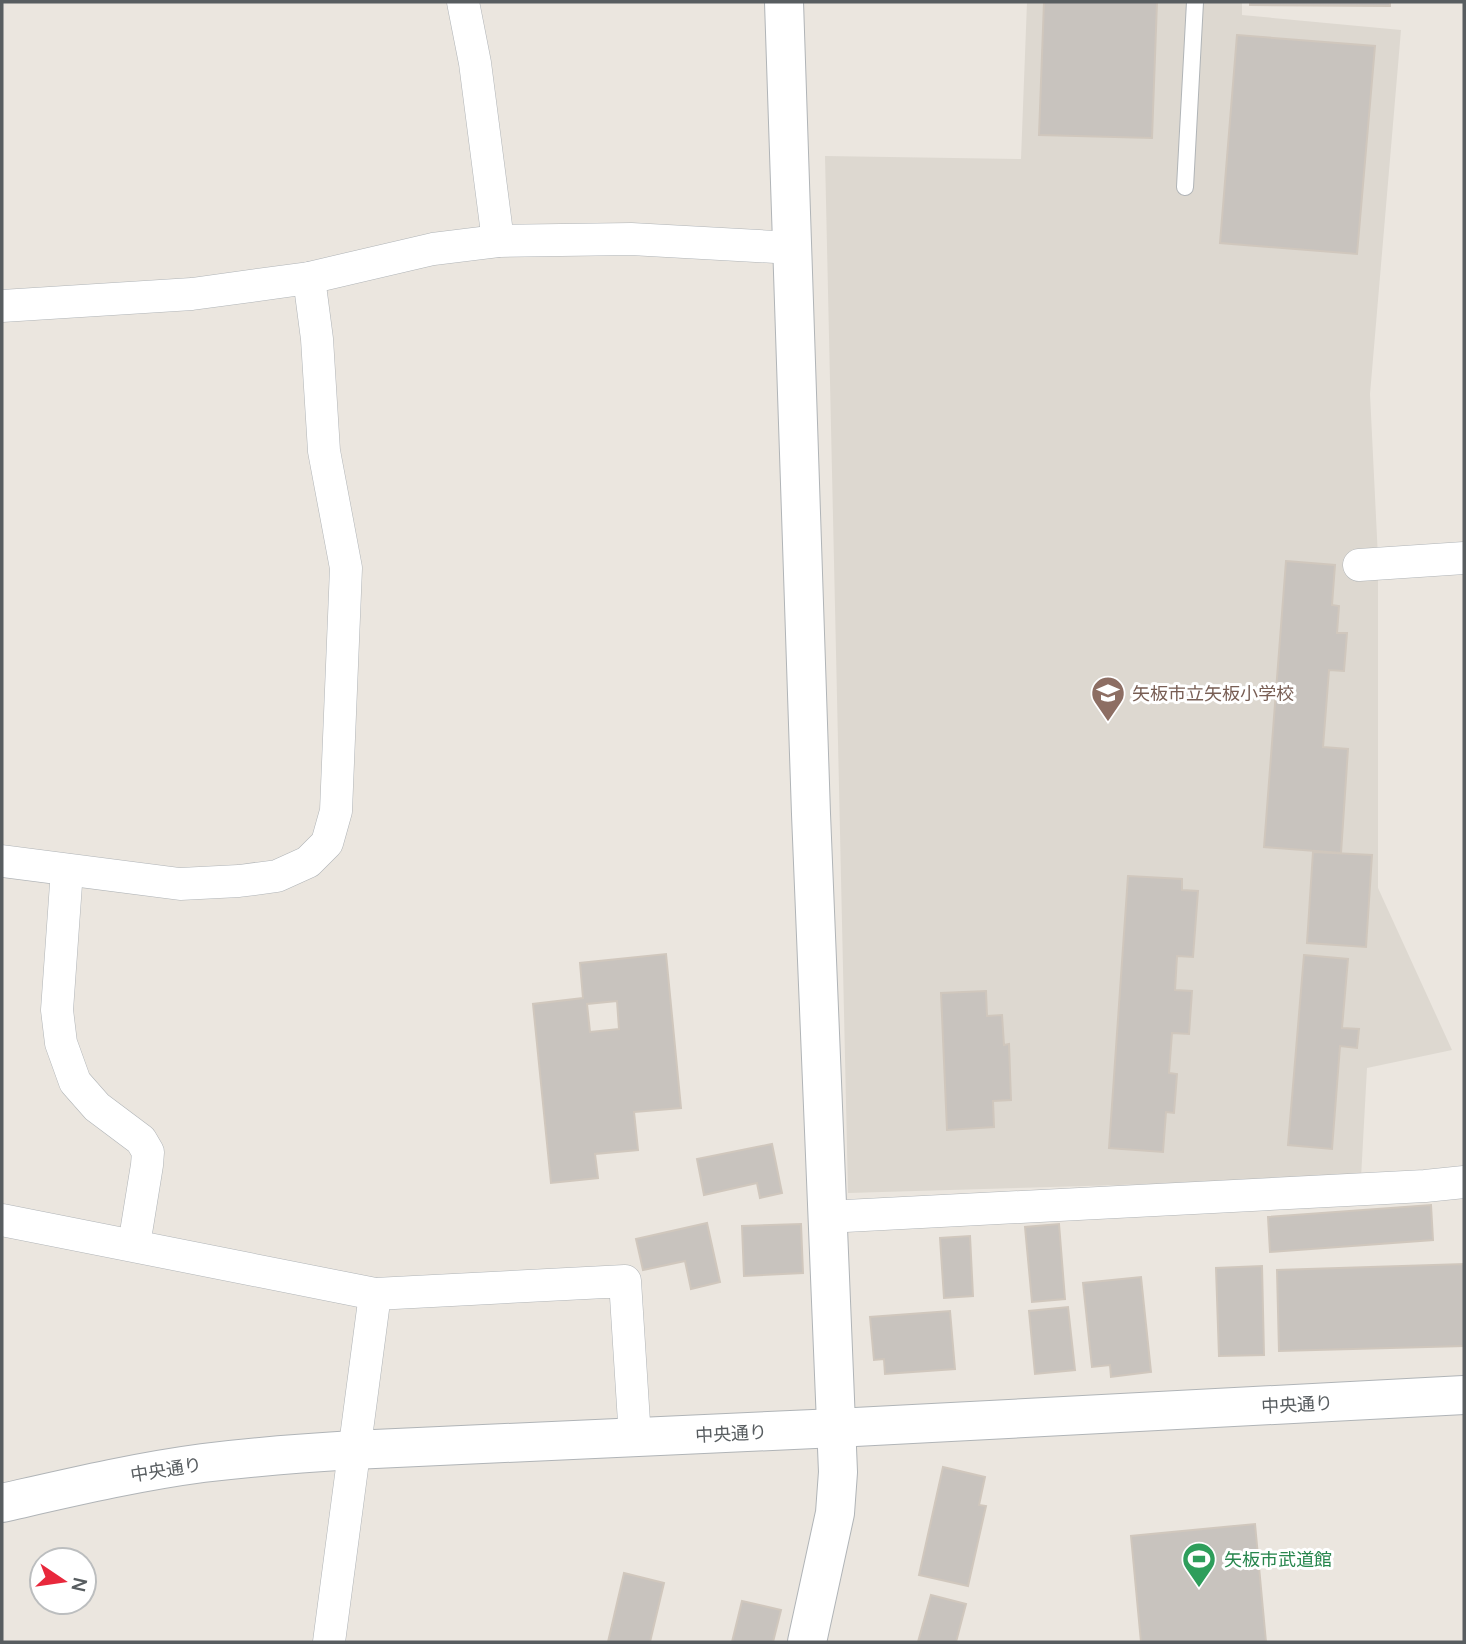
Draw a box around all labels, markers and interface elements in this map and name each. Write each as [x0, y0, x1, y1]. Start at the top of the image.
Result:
school or university icon: 矢板市立矢板小学校 [1089, 674, 1127, 723]
place label: 矢板市立矢板小学校 [1132, 681, 1294, 705]
street label: 中央通り [1260, 1390, 1334, 1418]
street label: 中央通り [694, 1419, 768, 1447]
street label: 中央通り [129, 1452, 203, 1486]
sports icon: 矢板市武道館 [1180, 1540, 1218, 1589]
north arrow [28, 1546, 98, 1616]
place label: 矢板市武道館 [1224, 1547, 1332, 1571]
text: N [65, 1575, 94, 1594]

